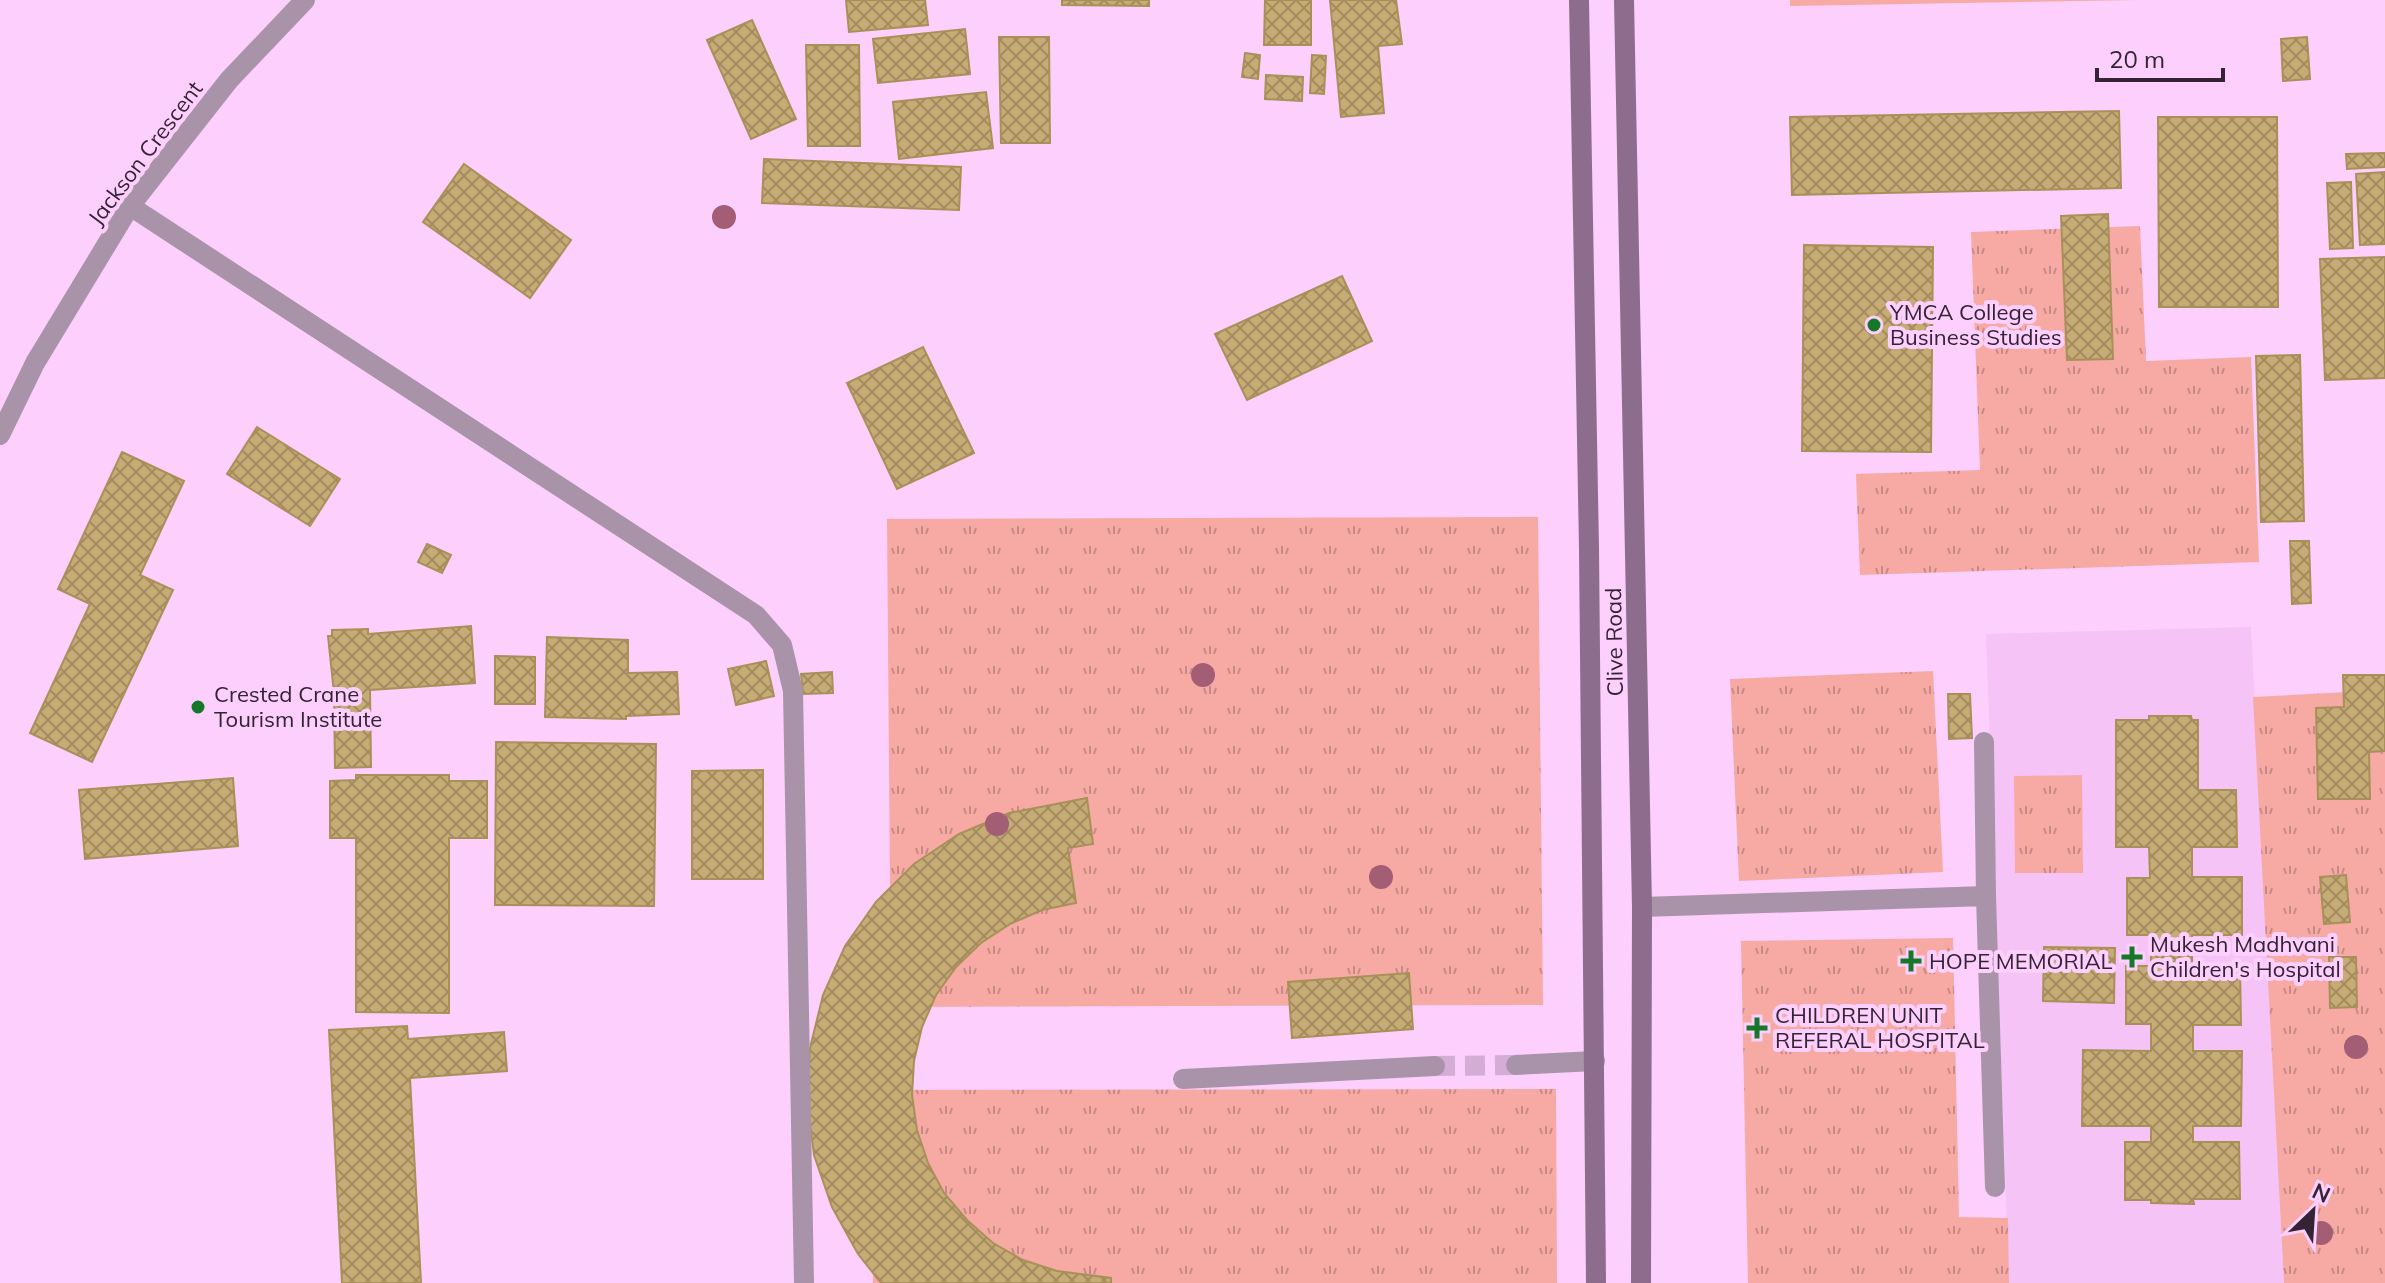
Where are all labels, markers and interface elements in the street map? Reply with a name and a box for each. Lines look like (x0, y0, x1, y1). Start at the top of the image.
scale bar (2097, 32, 2223, 82)
text: 20 m (2109, 44, 2165, 74)
street label: Jackson Crescent (82, 75, 209, 231)
place label: YMCA College Business Studies (1889, 298, 2062, 351)
marker: YMCA College Business Studies (1865, 316, 1883, 334)
street label: Clive Road (1599, 587, 1629, 697)
place label: Crested Crane Tourism Institute (214, 680, 382, 733)
marker: Crested Crane Tourism Institute (189, 698, 207, 716)
place label: Mukesh Madhvani Children's Hospital (2150, 930, 2341, 983)
marker: Mukesh Madhvani Children's Hospital (2121, 946, 2143, 968)
place label: HOPE MEMORIAL (1929, 947, 2113, 975)
marker: HOPE MEMORIAL (1900, 950, 1922, 972)
place label: CHILDREN UNIT REFERAL HOSPITAL (1775, 1001, 1985, 1054)
marker: CHILDREN UNIT REFERAL HOSPITAL (1746, 1017, 1768, 1039)
north arrow (2273, 1171, 2353, 1251)
text: N (2308, 1177, 2335, 1209)

